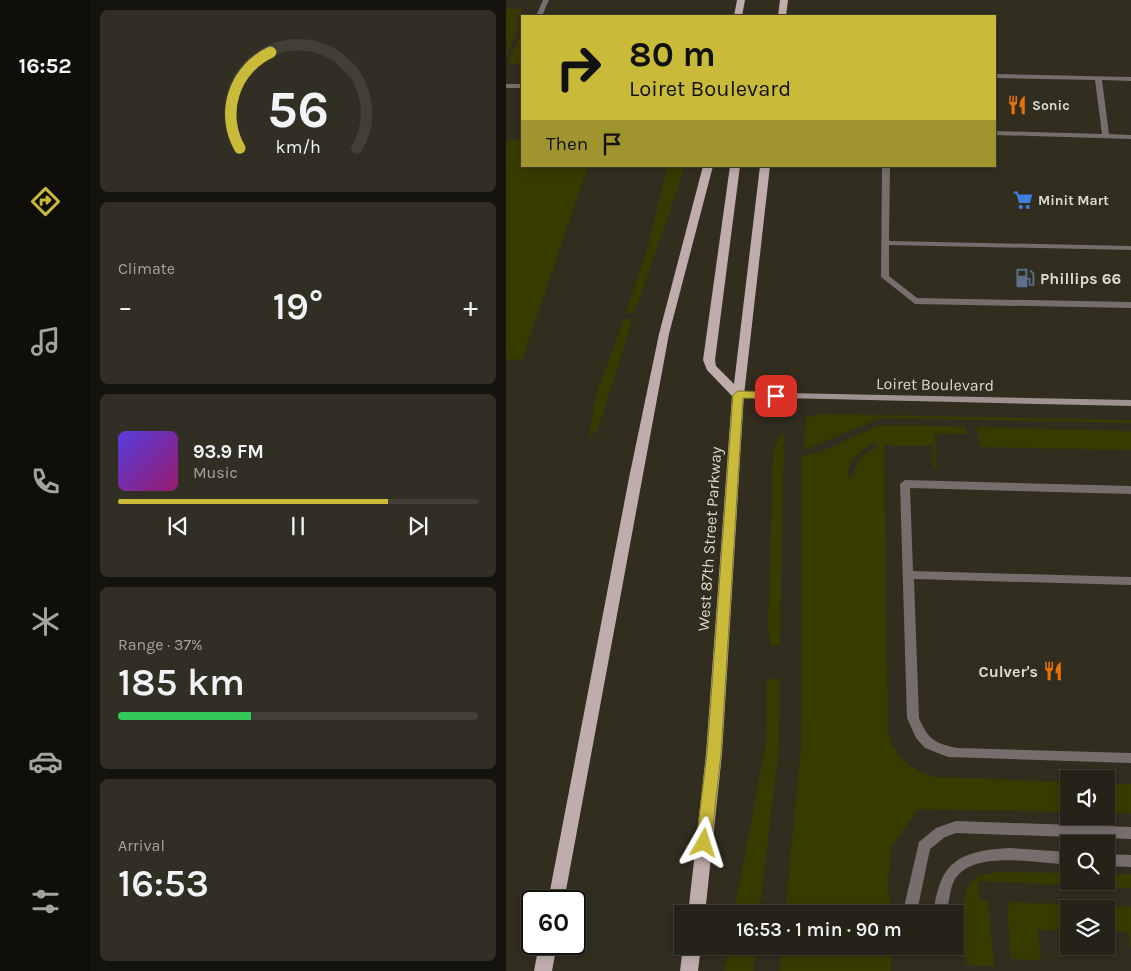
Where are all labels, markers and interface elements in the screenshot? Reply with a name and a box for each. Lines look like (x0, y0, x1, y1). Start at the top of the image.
text: 80 m (629, 34, 716, 75)
icon: right (546, 35, 611, 100)
text: 16:52 (18, 53, 72, 79)
text: Loiret Boulevard (629, 76, 791, 102)
text: 56 (267, 79, 329, 140)
restaurant icon: Sonic (1006, 94, 1028, 116)
place label: Sonic (1032, 97, 1070, 114)
icon: arrive (598, 130, 626, 158)
text: Then (546, 133, 588, 155)
text: km/h (275, 137, 321, 158)
icon: directions (28, 184, 63, 219)
supermarket icon: Minit Mart (1012, 189, 1034, 211)
place label: Minit Mart (1038, 192, 1109, 209)
text: Climate (118, 259, 175, 278)
fuel station icon: Phillips 66 (1014, 267, 1036, 289)
place label: Phillips 66 (1040, 269, 1121, 288)
text: 19° (273, 284, 323, 329)
text: − (118, 290, 133, 323)
text: + (463, 290, 478, 323)
icon: music (28, 324, 63, 359)
street label: Loiret Boulevard (876, 374, 994, 395)
pin (755, 375, 797, 417)
icon: arrive (762, 382, 790, 410)
text: 93.9 FM (193, 441, 264, 463)
street label: West 87th Street Parkway (694, 446, 725, 632)
text: Music (193, 463, 238, 482)
icon: phone (28, 464, 63, 499)
icon: previous (164, 512, 192, 540)
icon: pause (284, 512, 312, 540)
icon: next (404, 512, 432, 540)
icon: climate (28, 604, 63, 639)
text: Range · 37% (118, 635, 203, 654)
text: 185 km (118, 660, 245, 705)
restaurant icon: Culver's (1042, 660, 1064, 682)
place label: Culver's (979, 662, 1038, 681)
icon: car (28, 744, 63, 779)
map controls (1060, 770, 1115, 955)
button: sound (1060, 770, 1115, 825)
position arrow (677, 816, 729, 868)
button: search (1060, 835, 1115, 890)
text: Arrival (118, 836, 165, 855)
text: 16:53 (118, 861, 209, 906)
icon: filters (28, 884, 63, 919)
speed limit sign: 60 (521, 890, 586, 955)
button: layers (1060, 900, 1115, 955)
text: 16:53 · 1 min · 90 m (736, 919, 902, 941)

